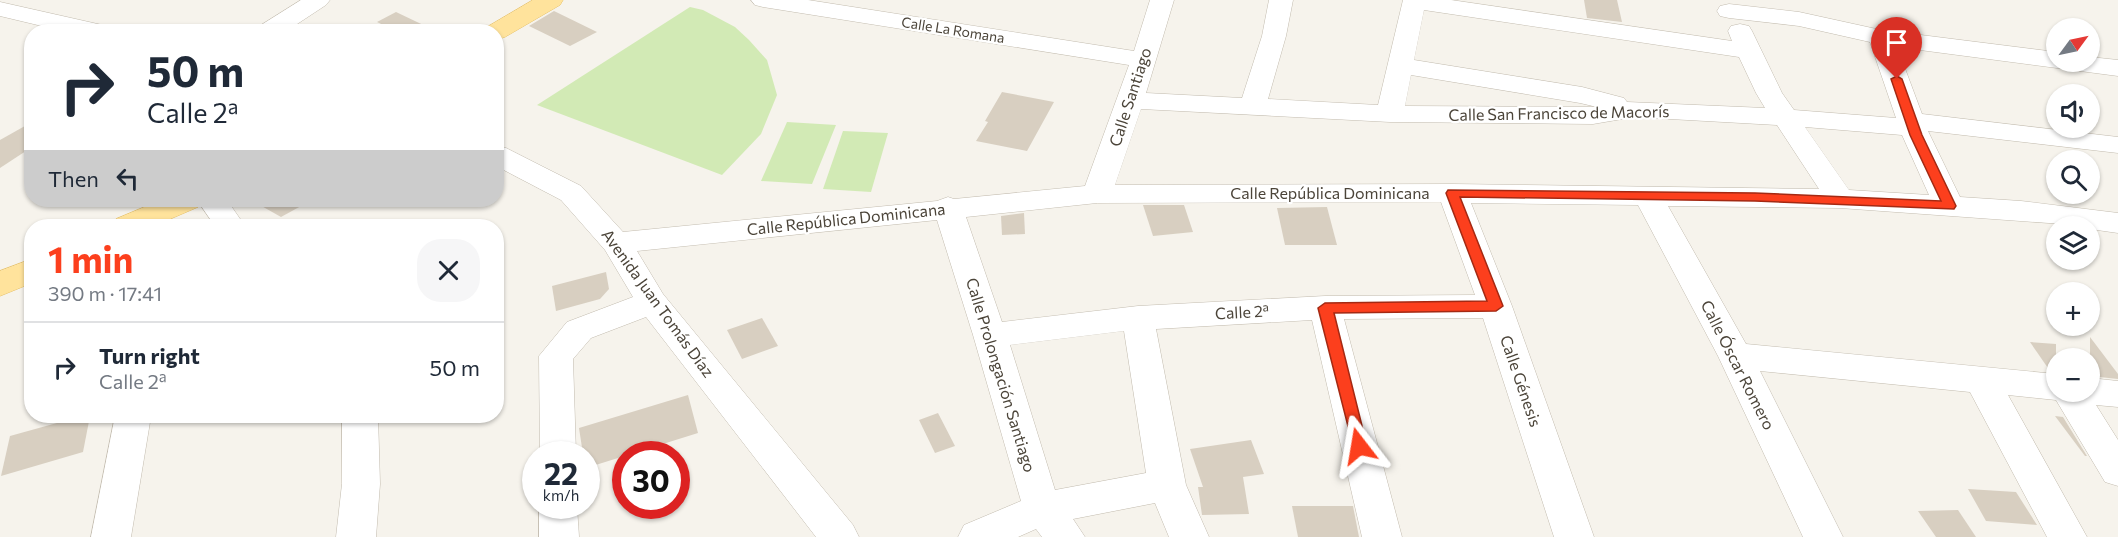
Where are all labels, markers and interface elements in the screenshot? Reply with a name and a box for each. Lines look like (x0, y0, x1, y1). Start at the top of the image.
street label: Calle La Romana (900, 13, 1006, 46)
pin (1871, 17, 1922, 79)
north arrow (2046, 18, 2100, 72)
map controls (2046, 18, 2100, 402)
icon: arrive (1880, 26, 1913, 59)
text: 50 m (147, 44, 244, 96)
street label: Calle Santiago (1105, 45, 1154, 149)
icon: right (48, 48, 126, 126)
button: sound (2046, 84, 2100, 138)
text: Calle 2ª (147, 96, 238, 129)
street label: Calle San Francisco de Macorís (1448, 101, 1670, 124)
button: search (2046, 150, 2100, 204)
icon: left (111, 162, 144, 195)
text: Then (48, 165, 99, 192)
street label: Calle República Dominicana (1230, 183, 1430, 202)
street label: Calle República Dominicana (746, 199, 946, 238)
button: layers (2046, 216, 2100, 270)
street label: Avenida Juan Tomás Díaz (598, 225, 719, 380)
text: 1 min (48, 236, 133, 280)
button: close (417, 239, 480, 302)
street label: Calle Prolongación Santiago (963, 275, 1040, 474)
text: 390 m · 17:41 (48, 281, 162, 305)
button: + (2046, 282, 2100, 336)
street label: Calle Óscar Romero (1698, 297, 1779, 433)
street label: Calle 2ª (1214, 301, 1270, 322)
street label: Calle Génesis (1497, 333, 1546, 429)
text: Turn right (99, 342, 200, 369)
button: − (2046, 348, 2100, 402)
icon: right (48, 351, 81, 384)
text: 50 m (430, 354, 480, 381)
text: Calle 2ª (99, 369, 167, 393)
position arrow (1327, 414, 1391, 478)
speed limit sign: 30 (612, 441, 690, 519)
text: 22 (544, 454, 578, 491)
text: km/h (543, 486, 579, 504)

